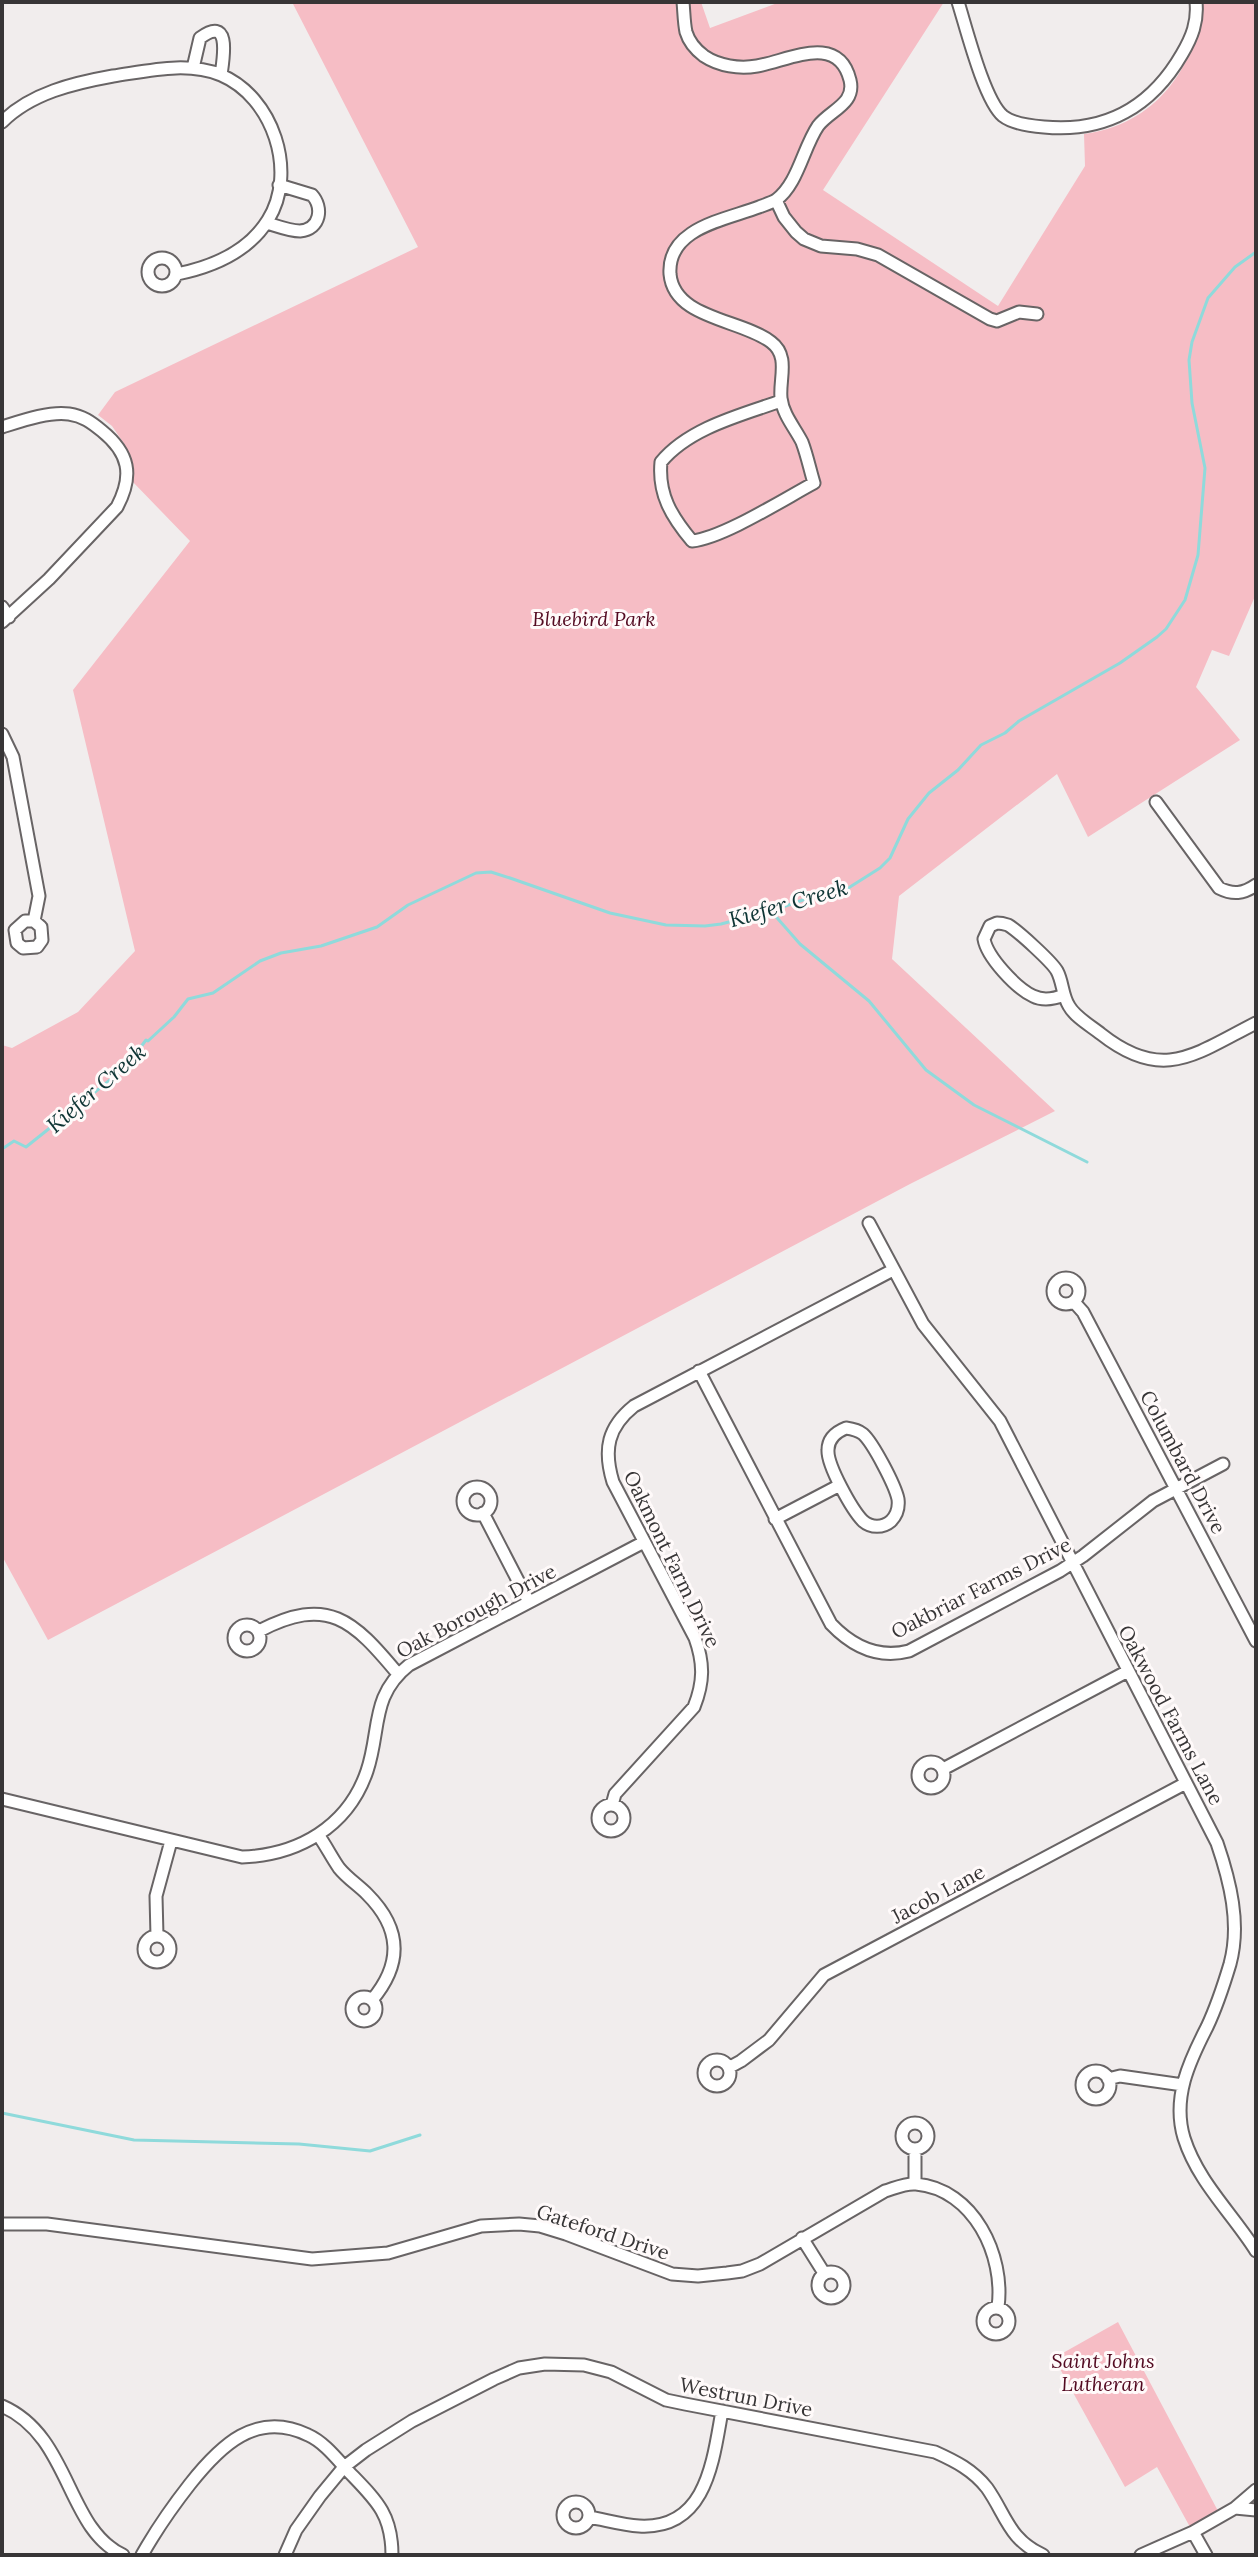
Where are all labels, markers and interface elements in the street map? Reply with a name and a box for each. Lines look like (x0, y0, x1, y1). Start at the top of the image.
park label: Bluebird Park (532, 606, 656, 631)
water label: Kiefer Creek (725, 873, 851, 933)
water label: Kiefer Creek (41, 1037, 151, 1139)
street label: Columbard Drive (1135, 1386, 1232, 1538)
street label: Oakmont Farm Drive (619, 1466, 726, 1651)
street label: Oakbriar Farms Drive (887, 1531, 1075, 1644)
street label: Oak Borough Drive (392, 1558, 560, 1663)
street label: Oakwood Farms Lane (1113, 1621, 1230, 1809)
street label: Jacob Lane (886, 1859, 989, 1929)
street label: Gateford Drive (534, 2198, 673, 2265)
park label: Saint Johns Lutheran (1051, 2348, 1155, 2396)
street label: Westrun Drive (677, 2371, 815, 2422)

